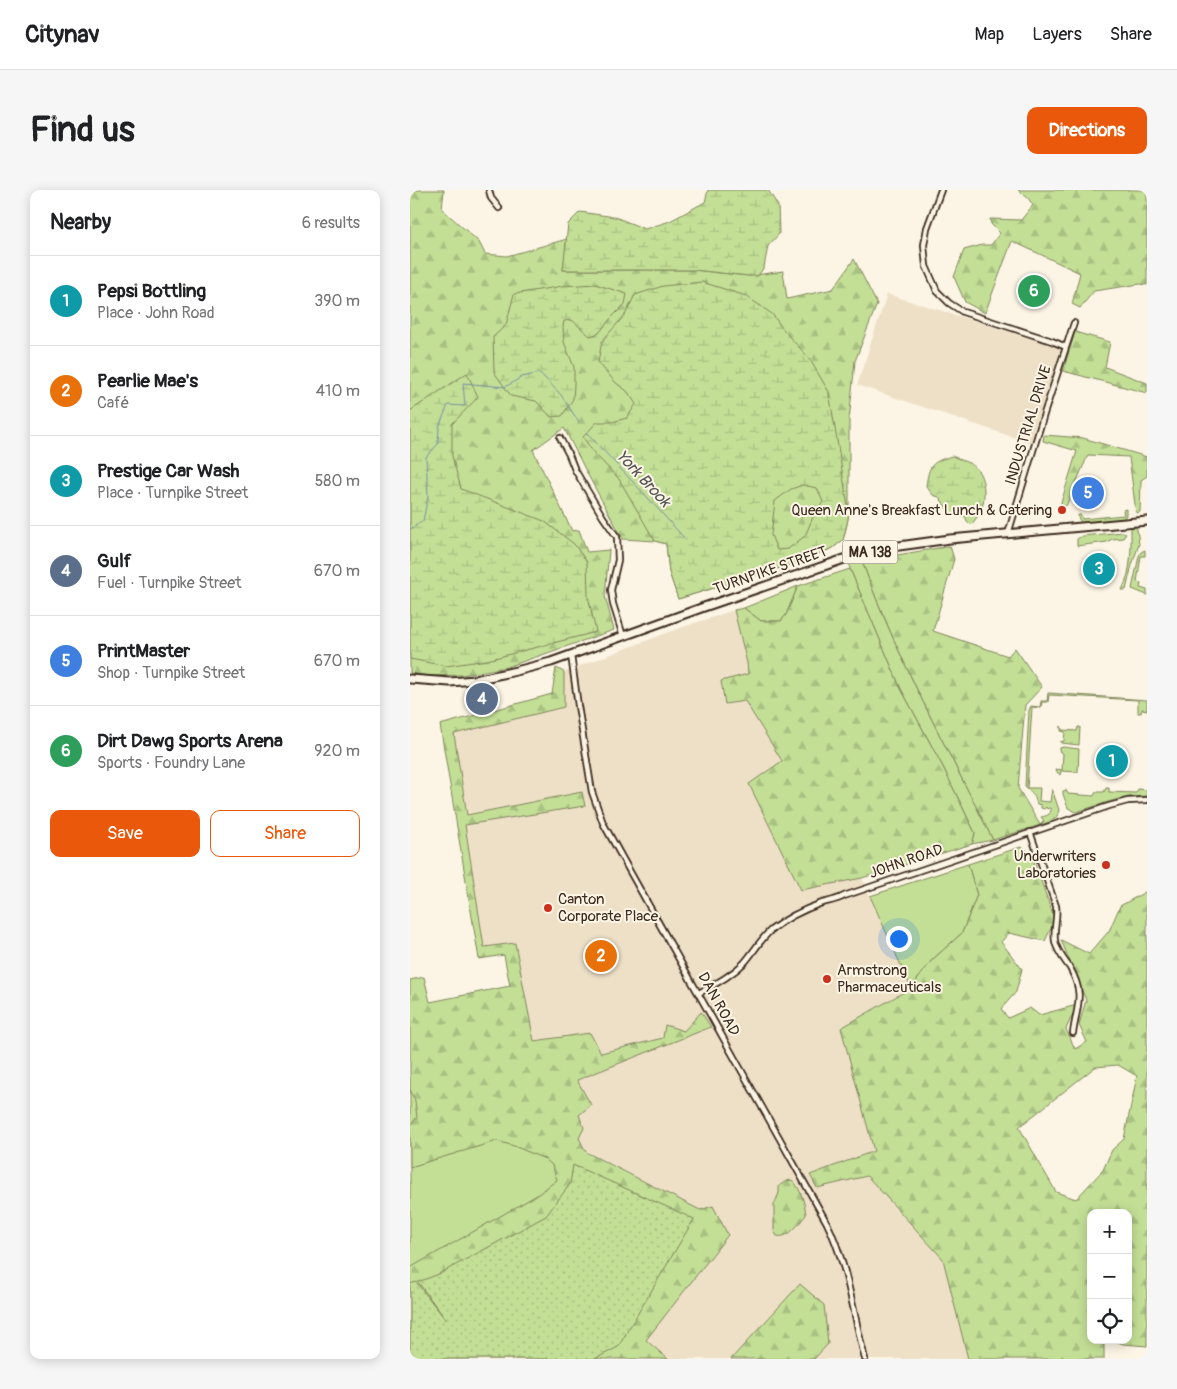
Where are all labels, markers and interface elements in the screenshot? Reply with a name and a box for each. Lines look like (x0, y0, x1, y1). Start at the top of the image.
text: Citynav (25, 20, 100, 49)
text: Map (975, 23, 1004, 46)
text: Layers (1032, 23, 1082, 46)
text: Share (1110, 23, 1152, 46)
button: Directions (1027, 107, 1147, 154)
text: Find us (30, 108, 135, 152)
text: Nearby (50, 209, 111, 236)
text: 6 results (302, 213, 360, 233)
pin: 6 (1018, 272, 1050, 310)
text: Pepsi Bottling (97, 279, 206, 303)
text: 1 (63, 291, 69, 311)
text: 390 m (314, 291, 360, 311)
text: Place · John Road (97, 303, 215, 323)
street label: INDUSTRIAL DRIVE (1001, 363, 1056, 487)
text: Pearlie Mae's (97, 369, 198, 393)
text: 2 (62, 381, 70, 401)
text: 410 m (316, 381, 360, 401)
text: Café (97, 393, 129, 413)
water label: York Brook (612, 446, 676, 512)
text: Prestige Car Wash (97, 459, 239, 483)
text: 3 (62, 471, 70, 491)
text: 580 m (315, 471, 360, 491)
pin: 5 (1072, 474, 1104, 512)
text: Place · Turnpike Street (97, 483, 248, 503)
place label: Queen Anne's Breakfast Lunch & Catering (791, 501, 1052, 520)
marker: Queen Anne's Breakfast Lunch & Catering (1056, 504, 1068, 516)
road number: MA 138 (842, 541, 898, 564)
street label: TURNPIKE STREET (711, 542, 830, 599)
text: Gulf (97, 549, 131, 573)
pin: 3 (1083, 550, 1115, 588)
text: 4 (61, 561, 71, 581)
text: 670 m (314, 561, 360, 581)
text: Fuel · Turnpike Street (97, 573, 242, 593)
text: PrintMaster (97, 639, 190, 663)
text: 5 (62, 651, 70, 671)
text: 670 m (314, 651, 360, 671)
text: Shop · Turnpike Street (97, 663, 245, 683)
pin: 4 (466, 680, 498, 718)
text: Dirt Dawg Sports Arena (97, 729, 283, 753)
text: 6 (61, 741, 71, 761)
text: 920 m (314, 741, 360, 761)
pin: 1 (1096, 742, 1128, 780)
text: Sports · Foundry Lane (97, 753, 245, 773)
button: Save (50, 810, 200, 857)
button: Share (210, 810, 360, 857)
street label: JOHN ROAD (867, 840, 946, 883)
place label: Underwriters Laboratories (1014, 847, 1096, 883)
marker: Underwriters Laboratories (1100, 859, 1112, 871)
place label: Canton Corporate Place (558, 890, 659, 926)
marker: Canton Corporate Place (542, 902, 554, 914)
your location (886, 926, 912, 952)
pin: 2 (585, 937, 617, 975)
place label: Armstrong Pharmaceuticals (837, 961, 941, 997)
street label: DAN ROAD (693, 969, 744, 1039)
marker: Armstrong Pharmaceuticals (821, 973, 833, 985)
map controls (1087, 1209, 1132, 1344)
button: + (1087, 1209, 1132, 1254)
button: − (1087, 1254, 1132, 1299)
button: locate (1087, 1299, 1132, 1344)

